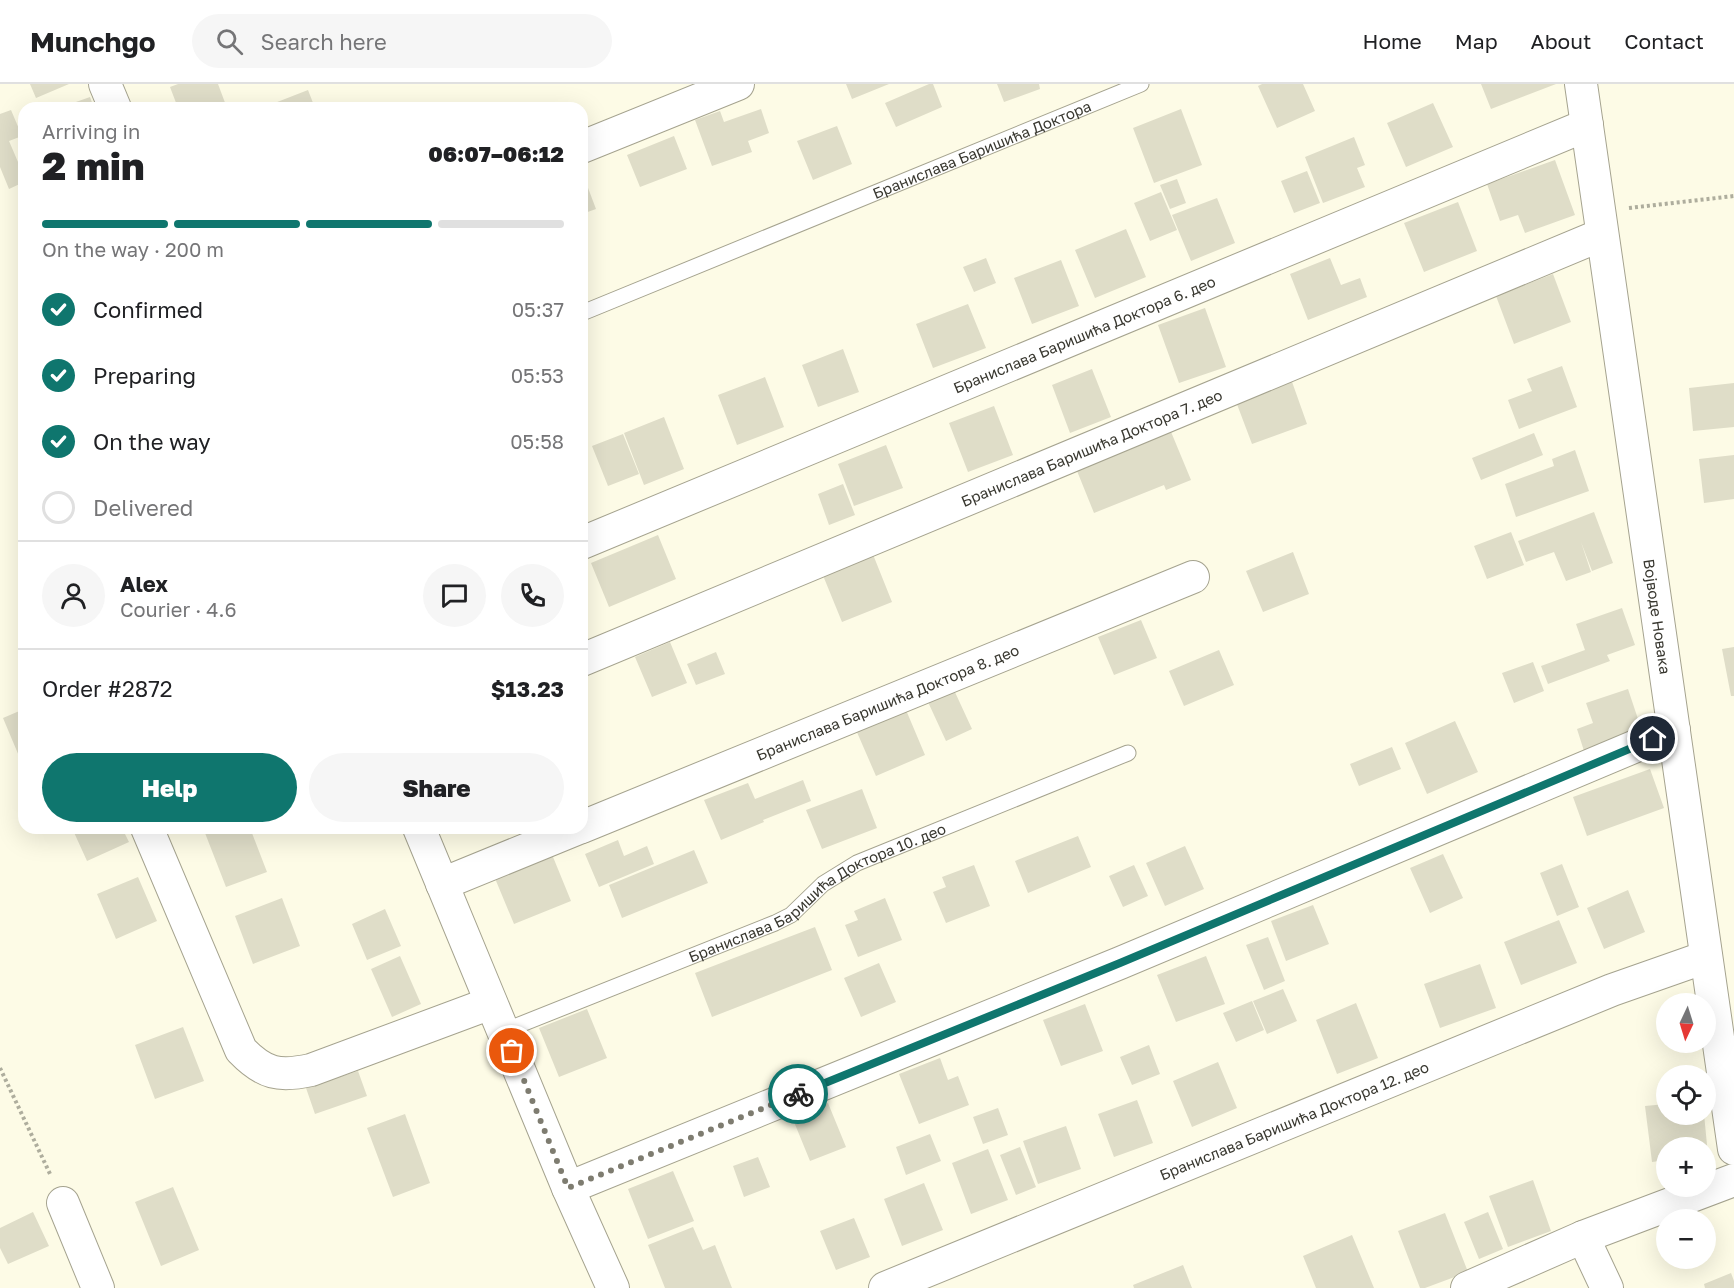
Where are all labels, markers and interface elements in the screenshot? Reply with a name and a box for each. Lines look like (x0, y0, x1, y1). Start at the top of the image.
search box (192, 14, 612, 68)
text: Munchgo (30, 25, 156, 58)
icon: search (213, 25, 246, 58)
text: Search here (261, 28, 387, 55)
text: Home (1362, 28, 1422, 54)
text: Map (1455, 28, 1498, 54)
text: About (1531, 28, 1591, 54)
text: Contact (1624, 28, 1704, 54)
street label: Бранислава Баришића Доктора (870, 96, 1094, 202)
text: Arriving in (42, 119, 140, 143)
text: 06:07–06:12 (428, 140, 564, 167)
text: 2 min (42, 142, 145, 189)
text: On the way · 200 m (42, 237, 224, 261)
street label: Бранислава Баришића Доктора 6. део (951, 272, 1218, 397)
icon: check (42, 293, 75, 326)
text: Confirmed (93, 296, 203, 323)
text: 05:37 (512, 297, 564, 321)
icon: check (42, 359, 75, 392)
text: Preparing (93, 362, 196, 389)
text: 05:53 (511, 363, 564, 387)
street label: Бранислава Баришића Доктора 7. део (958, 385, 1225, 510)
icon: check (42, 425, 75, 458)
text: On the way (93, 428, 211, 455)
text: 05:58 (510, 429, 564, 453)
text: Delivered (93, 494, 193, 521)
street label: Војводе Новака (1640, 558, 1675, 675)
button: person (42, 564, 105, 627)
button: chat (423, 564, 486, 627)
button: phone (501, 564, 564, 627)
text: Alex (120, 570, 168, 597)
text: Courier · 4.6 (120, 597, 237, 621)
street label: Бранислава Баришића Доктора 8. део (753, 640, 1021, 764)
text: Order #2872 (42, 675, 173, 702)
text: $13.23 (491, 675, 564, 702)
pin (1627, 713, 1678, 764)
icon: home (1636, 722, 1669, 755)
button: Help (42, 753, 297, 822)
button: Share (309, 753, 564, 822)
street label: Бранислава Баришића Доктора 10. део (686, 819, 948, 966)
north arrow (1656, 993, 1716, 1053)
map controls (1656, 993, 1716, 1269)
pin (486, 1025, 537, 1076)
icon: bag (495, 1034, 528, 1067)
street label: Бранислава Баришића Доктора 12. део (1157, 1057, 1431, 1184)
courier (768, 1064, 828, 1124)
button: locate (1656, 1065, 1716, 1125)
icon: bike (782, 1078, 815, 1111)
button: + (1656, 1137, 1716, 1197)
button: − (1656, 1209, 1716, 1269)

